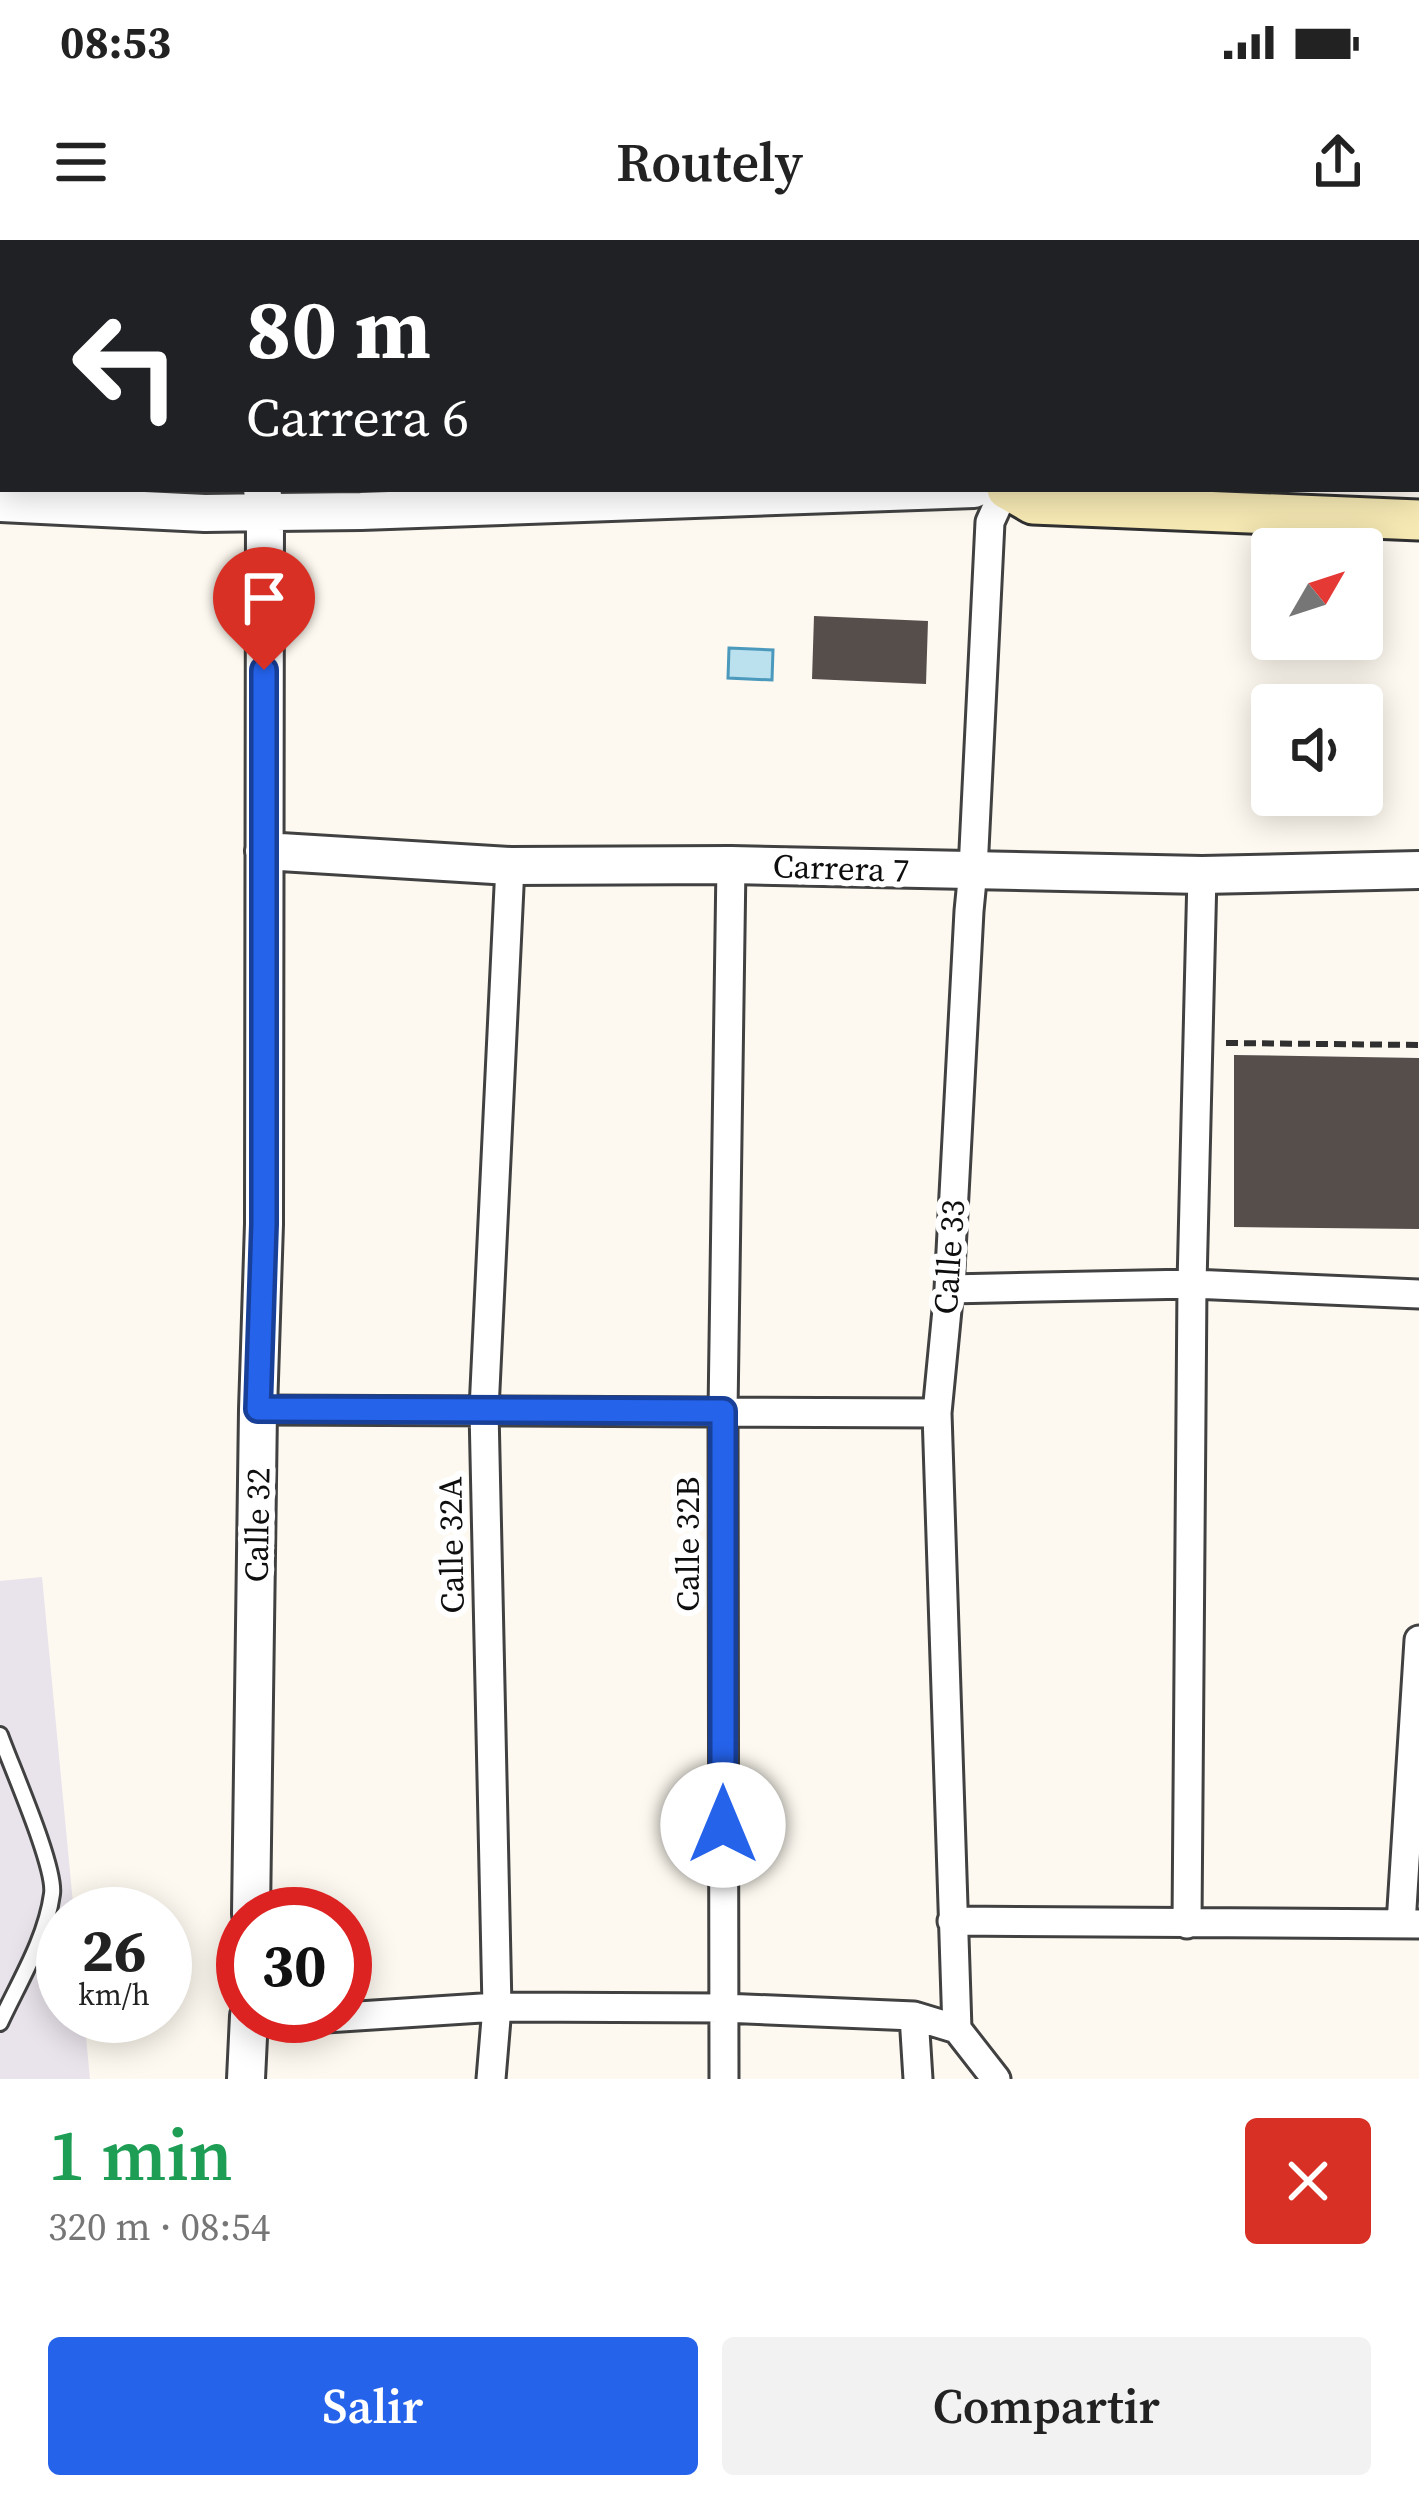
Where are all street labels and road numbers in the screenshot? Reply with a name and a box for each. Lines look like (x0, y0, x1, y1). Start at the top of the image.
street label: Carrera 7 (772, 843, 910, 893)
street label: Calle 33 (923, 1198, 975, 1316)
street label: Calle 32 (234, 1467, 280, 1583)
street label: Calle 32A (427, 1476, 475, 1614)
street label: Calle 32B (665, 1476, 710, 1612)

